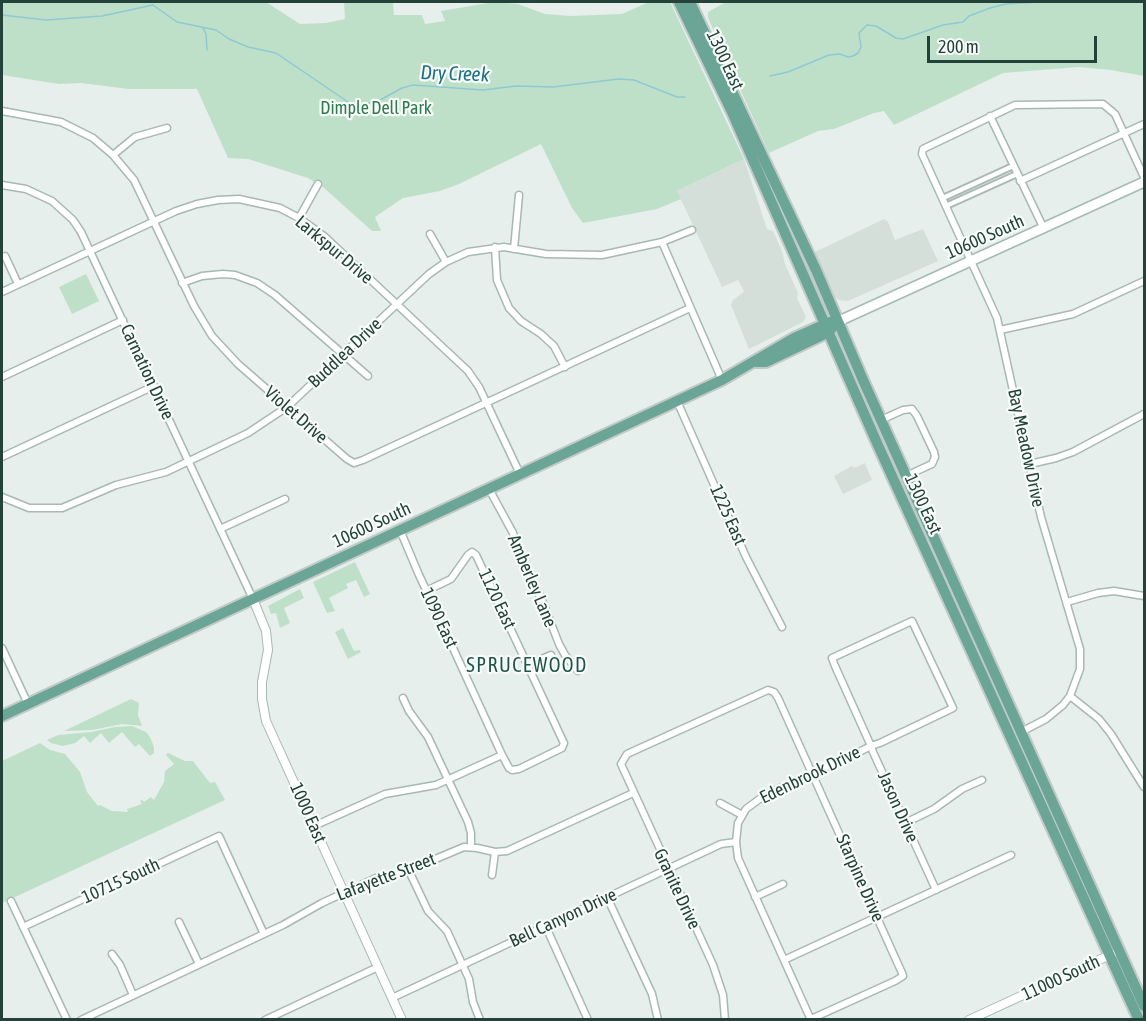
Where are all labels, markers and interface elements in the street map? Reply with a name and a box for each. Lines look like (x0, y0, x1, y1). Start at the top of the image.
scale bar (930, 24, 1100, 62)
street label: 1300 East (702, 26, 748, 94)
text: 200 m (938, 36, 979, 57)
water label: Dry Creek (420, 61, 490, 87)
park label: Dimple Dell Park (320, 97, 432, 119)
street label: 10600 South (943, 210, 1027, 264)
street label: Larkspur Drive (291, 211, 377, 289)
street label: Buddlea Drive (304, 313, 386, 393)
street label: Carnation Drive (115, 321, 179, 423)
street label: Violet Drive (260, 382, 332, 448)
street label: Bay Meadow Drive (1003, 387, 1049, 509)
street label: 1300 East (900, 470, 946, 538)
street label: 1225 East (705, 481, 751, 549)
street label: 10600 South (330, 498, 414, 552)
street label: Amberley Lane (503, 531, 561, 631)
street label: 1120 East (474, 565, 520, 633)
street label: 1090 East (416, 584, 462, 652)
district label: SPRUCEWOOD (466, 654, 588, 678)
street label: Edenbrook Drive (756, 741, 864, 809)
street label: Jason Drive (873, 768, 923, 846)
street label: 1000 East (285, 779, 331, 847)
street label: Starpine Drive (831, 831, 889, 925)
street label: Granite Drive (649, 845, 705, 933)
street label: Lafayette Street (333, 848, 439, 906)
street label: 10715 South (79, 854, 163, 908)
street label: Bell Canyon Drive (506, 884, 620, 952)
street label: 11000 South (1019, 951, 1103, 1005)

